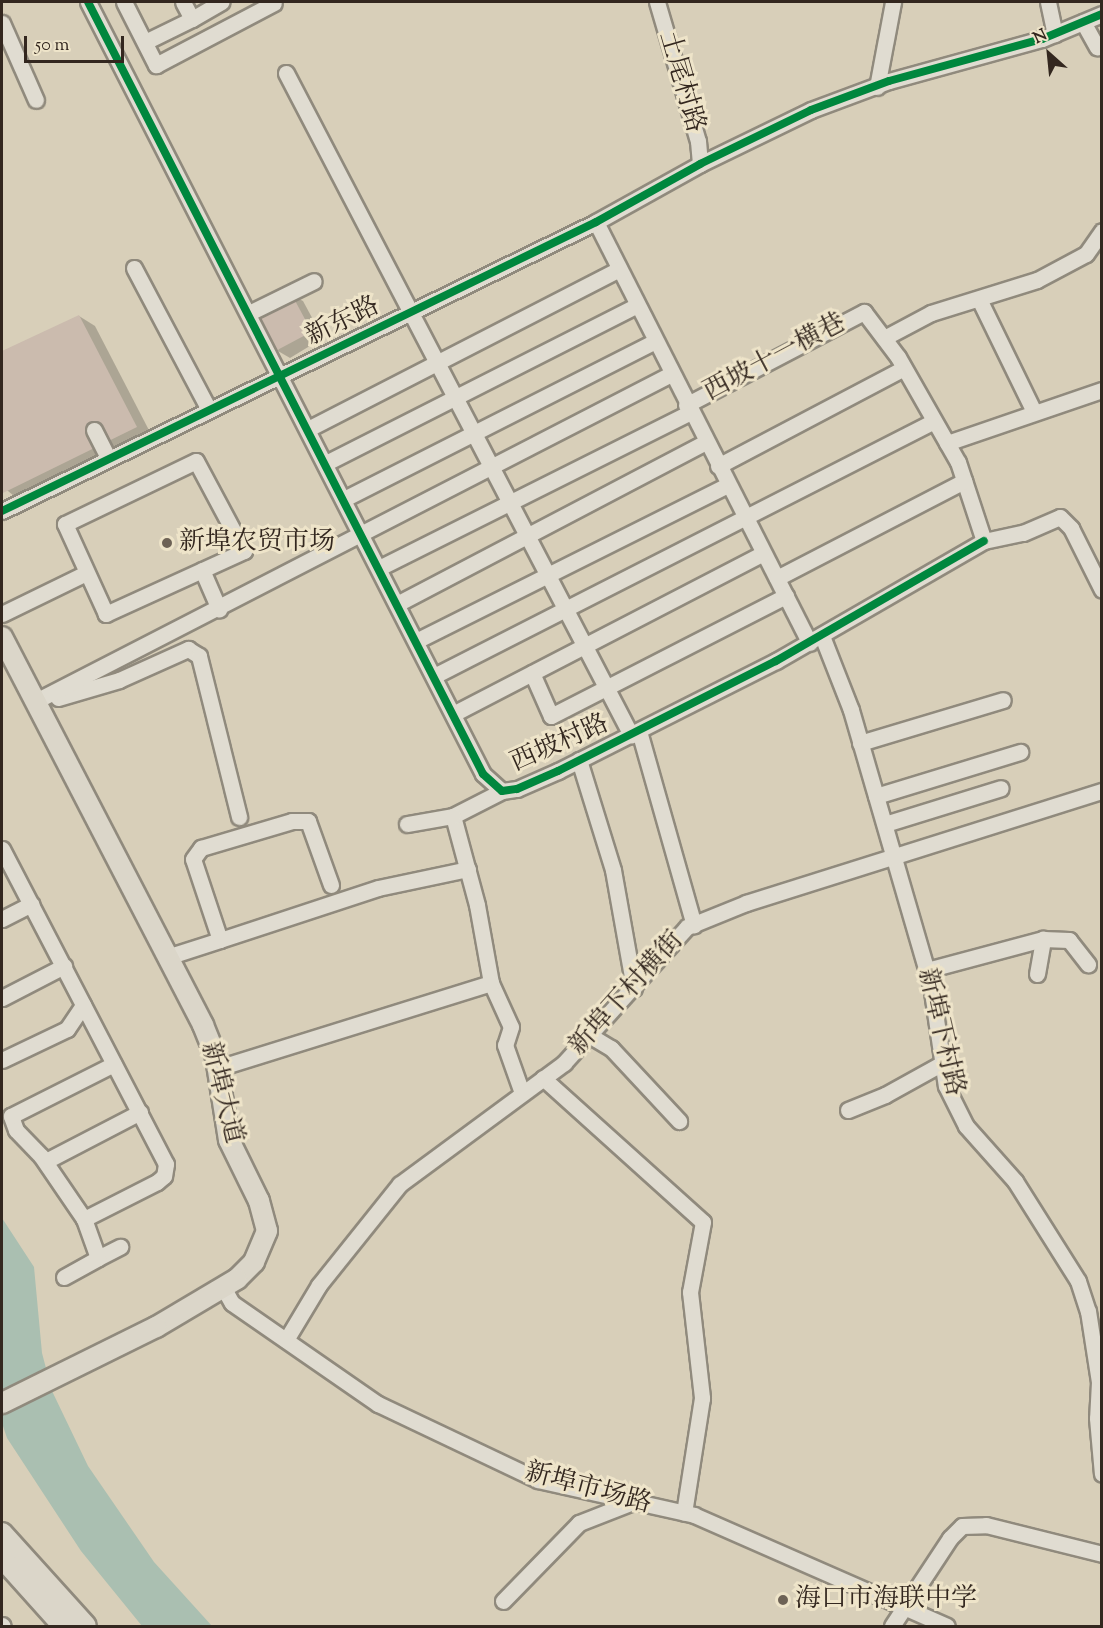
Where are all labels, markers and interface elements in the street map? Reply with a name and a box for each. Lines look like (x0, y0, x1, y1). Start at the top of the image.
scale bar (27, 24, 128, 62)
north arrow (1019, 24, 1079, 84)
text: N (1030, 24, 1052, 51)
street label: 土尾村路 (652, 28, 710, 136)
text: 50 m (35, 33, 69, 59)
street label: 新东路 (301, 291, 385, 353)
street label: 西坡十一横巷 (699, 308, 851, 408)
place label: 新埠农贸市场 (179, 527, 335, 559)
marker: 新埠农贸市场 (160, 536, 174, 550)
street label: 西坡村路 (506, 709, 614, 779)
street label: 新埠下村横街 (563, 926, 691, 1062)
street label: 新埠下村路 (910, 965, 970, 1099)
street label: 新埠大道 (193, 1039, 249, 1147)
street label: 新埠市场路 (521, 1457, 655, 1521)
place label: 海口市海联中学 (795, 1584, 977, 1616)
marker: 海口市海联中学 (776, 1593, 790, 1607)

